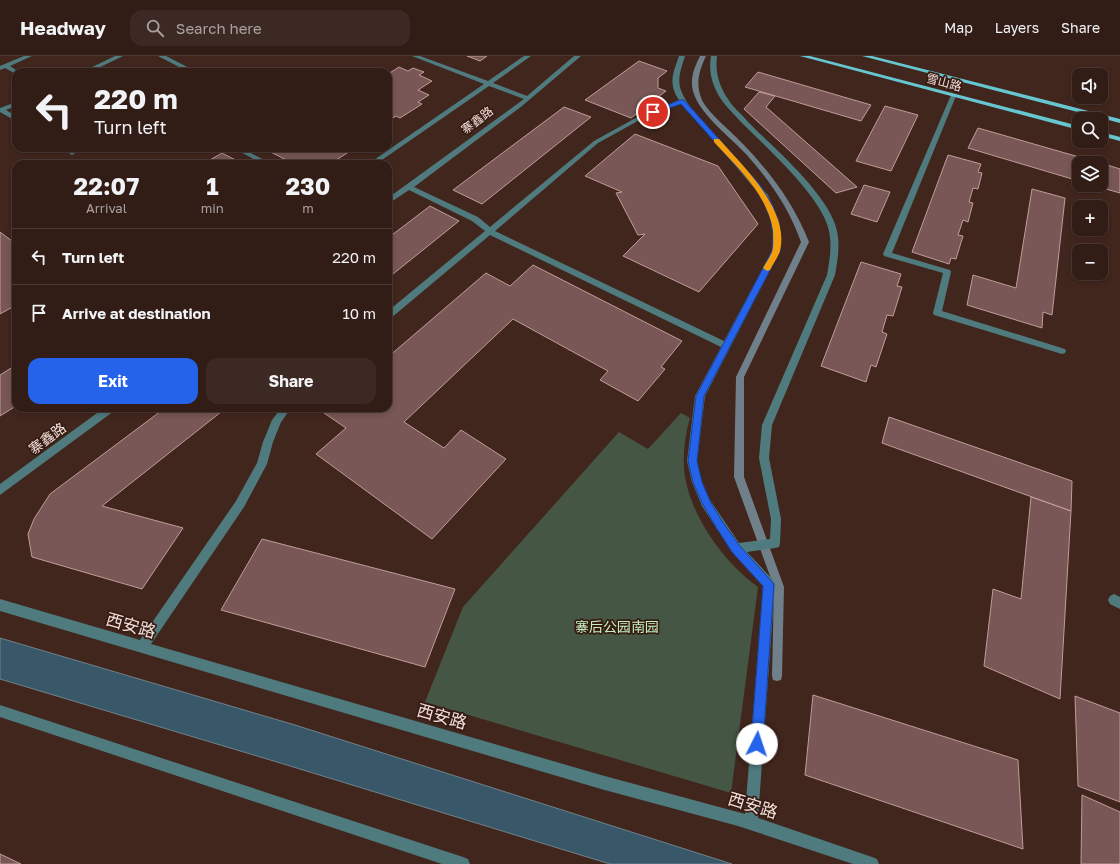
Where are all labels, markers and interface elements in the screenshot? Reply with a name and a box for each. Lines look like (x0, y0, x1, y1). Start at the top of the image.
search box (130, 10, 410, 46)
text: Headway (20, 16, 106, 39)
icon: search (144, 17, 166, 39)
text: Search here (176, 19, 262, 37)
text: Map (944, 19, 973, 36)
text: Layers (995, 19, 1039, 36)
text: Share (1061, 19, 1100, 36)
map controls (1072, 68, 1108, 280)
button: sound (1072, 68, 1108, 104)
street label: 雪山路 (925, 70, 963, 94)
text: 220 m (94, 82, 178, 115)
icon: left (28, 84, 80, 136)
pin (636, 95, 670, 129)
icon: arrive (642, 101, 664, 123)
street label: 寨鑫路 (458, 103, 496, 137)
button: search (1072, 112, 1108, 148)
text: Turn left (94, 116, 167, 138)
button: layers (1072, 156, 1108, 192)
text: 22:07 (74, 171, 139, 200)
text: 1 (206, 171, 219, 200)
text: 230 (285, 171, 330, 200)
text: Arrival (86, 200, 127, 216)
text: min (201, 200, 224, 216)
text: m (302, 200, 314, 216)
button: + (1072, 200, 1108, 236)
button: − (1072, 244, 1108, 280)
icon: left (28, 246, 50, 268)
text: Turn left (62, 248, 124, 266)
text: 220 m (332, 248, 376, 266)
icon: arrive (28, 302, 50, 324)
text: Arrive at destination (62, 304, 211, 322)
text: 10 m (342, 304, 376, 322)
button: Exit (28, 358, 198, 404)
button: Share (206, 358, 376, 404)
street label: 寨鑫路 (25, 419, 69, 457)
street label: 西安路 (104, 608, 158, 642)
park label: 寨后公园南园 (575, 618, 659, 635)
street label: 西安路 (415, 699, 469, 733)
position arrow (736, 723, 778, 765)
street label: 西安路 (726, 788, 780, 822)

